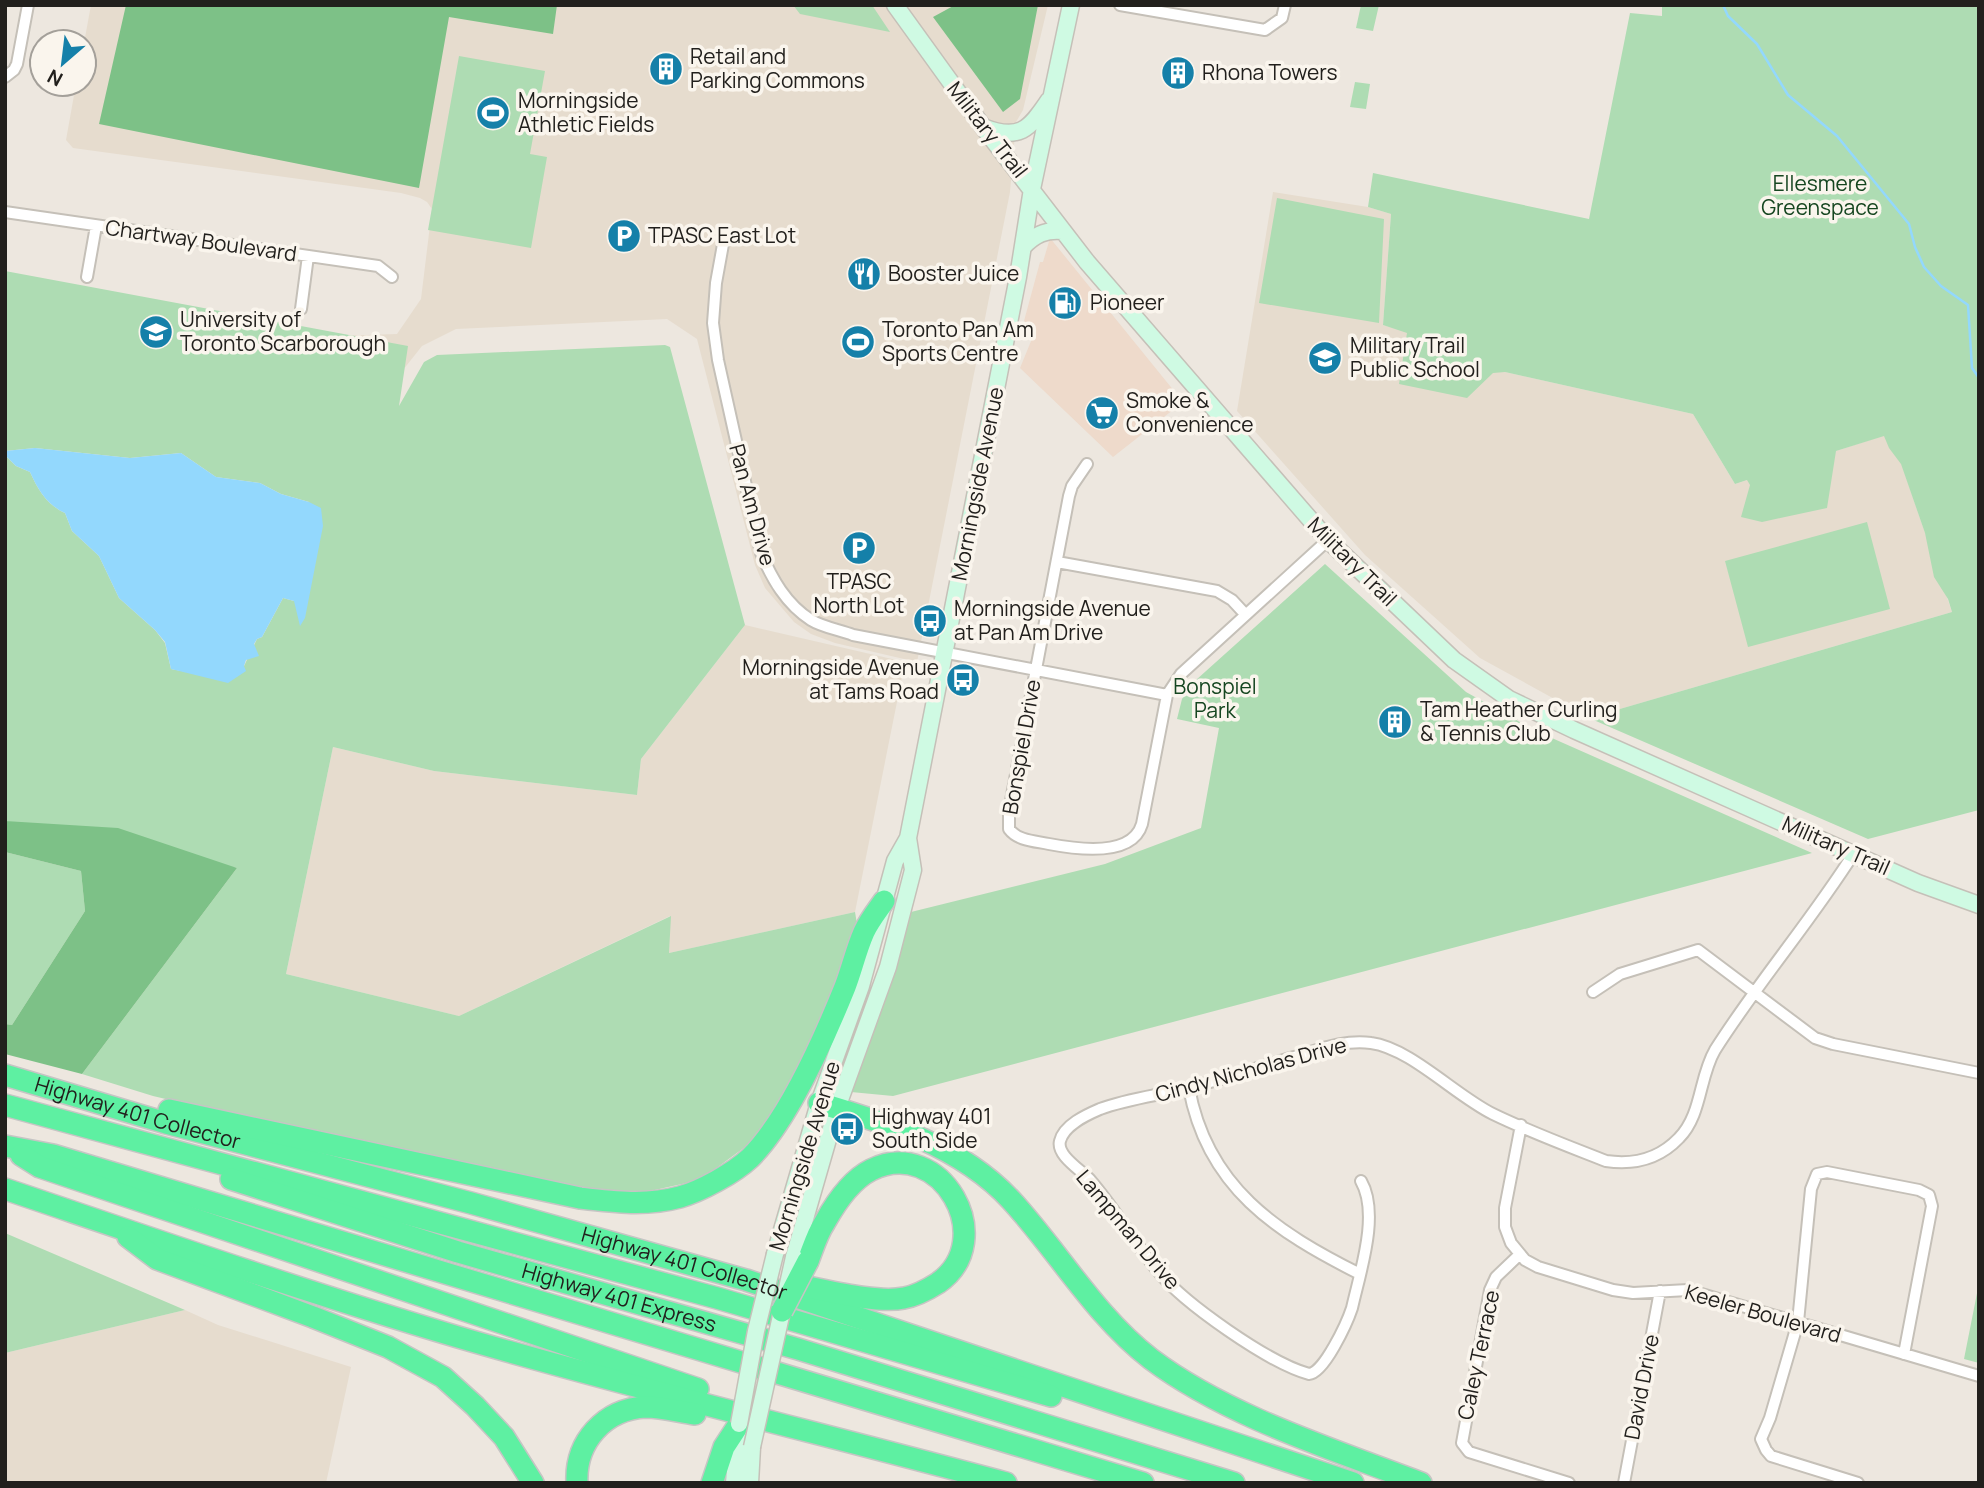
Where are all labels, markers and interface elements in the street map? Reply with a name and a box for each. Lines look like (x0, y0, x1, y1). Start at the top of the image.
north arrow (28, 28, 98, 98)
place label: Retail and Parking Commons (690, 42, 865, 94)
building icon: Retail and Parking Commons (647, 50, 685, 88)
building icon: Rhona Towers (1159, 54, 1197, 92)
place label: Rhona Towers (1202, 58, 1337, 86)
text: N (43, 63, 67, 93)
street label: Military Trail (941, 75, 1034, 183)
place label: Morningside Athletic Fields (518, 86, 654, 138)
sports icon: Morningside Athletic Fields (474, 94, 512, 132)
park label: Ellesmere Greenspace (1761, 169, 1879, 221)
street label: Chartway Boulevard (104, 213, 299, 267)
parking icon: TPASC East Lot (605, 217, 643, 255)
place label: TPASC East Lot (648, 221, 796, 249)
restaurant icon: Booster Juice (845, 255, 883, 293)
place label: Booster Juice (888, 259, 1019, 287)
fuel station icon: Pioneer (1046, 284, 1084, 322)
place label: Pioneer (1090, 288, 1165, 316)
place label: University of Toronto Scarborough (180, 305, 386, 357)
school or university icon: University of Toronto Scarborough (137, 313, 175, 351)
place label: Toronto Pan Am Sports Centre (882, 315, 1034, 367)
sports icon: Toronto Pan Am Sports Centre (839, 323, 877, 361)
place label: Military Trail Public School (1350, 331, 1480, 383)
school or university icon: Military Trail Public School (1306, 339, 1344, 377)
street label: Morningside Avenue (945, 385, 1010, 583)
place label: Smoke & Convenience (1126, 386, 1253, 438)
supermarket icon: Smoke & Convenience (1083, 394, 1121, 432)
street label: Pan Am Drive (723, 441, 783, 569)
street label: Military Trail (1302, 511, 1403, 612)
parking icon: TPASC North Lot (840, 529, 878, 567)
place label: TPASC North Lot (813, 567, 905, 619)
place label: Morningside Avenue at Pan Am Drive (954, 594, 1151, 646)
bus stop icon: Morningside Avenue at Pan Am Drive (911, 602, 949, 640)
place label: Morningside Avenue at Tams Road (742, 653, 939, 705)
bus stop icon: Morningside Avenue at Tams Road (944, 661, 982, 699)
park label: Bonspiel Park (1173, 672, 1257, 724)
street label: Bonspiel Drive (995, 677, 1047, 817)
place label: Tam Heather Curling & Tennis Club (1420, 695, 1618, 747)
building icon: Tam Heather Curling & Tennis Club (1376, 703, 1414, 741)
street label: Military Trail (1778, 809, 1895, 881)
street label: Cindy Nicholas Drive (1152, 1030, 1349, 1108)
street label: Morningside Avenue (762, 1058, 846, 1254)
street label: Highway 401 Collector (32, 1070, 244, 1155)
place label: Highway 401 South Side (872, 1102, 991, 1154)
bus stop icon: Highway 401 South Side (828, 1110, 866, 1148)
street label: Lampman Drive (1071, 1164, 1187, 1295)
street label: Highway 401 Collector (578, 1220, 791, 1306)
street label: Highway 401 Express (519, 1256, 720, 1338)
street label: Keeler Boulevard (1682, 1277, 1845, 1349)
street label: Caley Terrace (1451, 1287, 1505, 1422)
street label: David Drive (1617, 1332, 1665, 1442)

